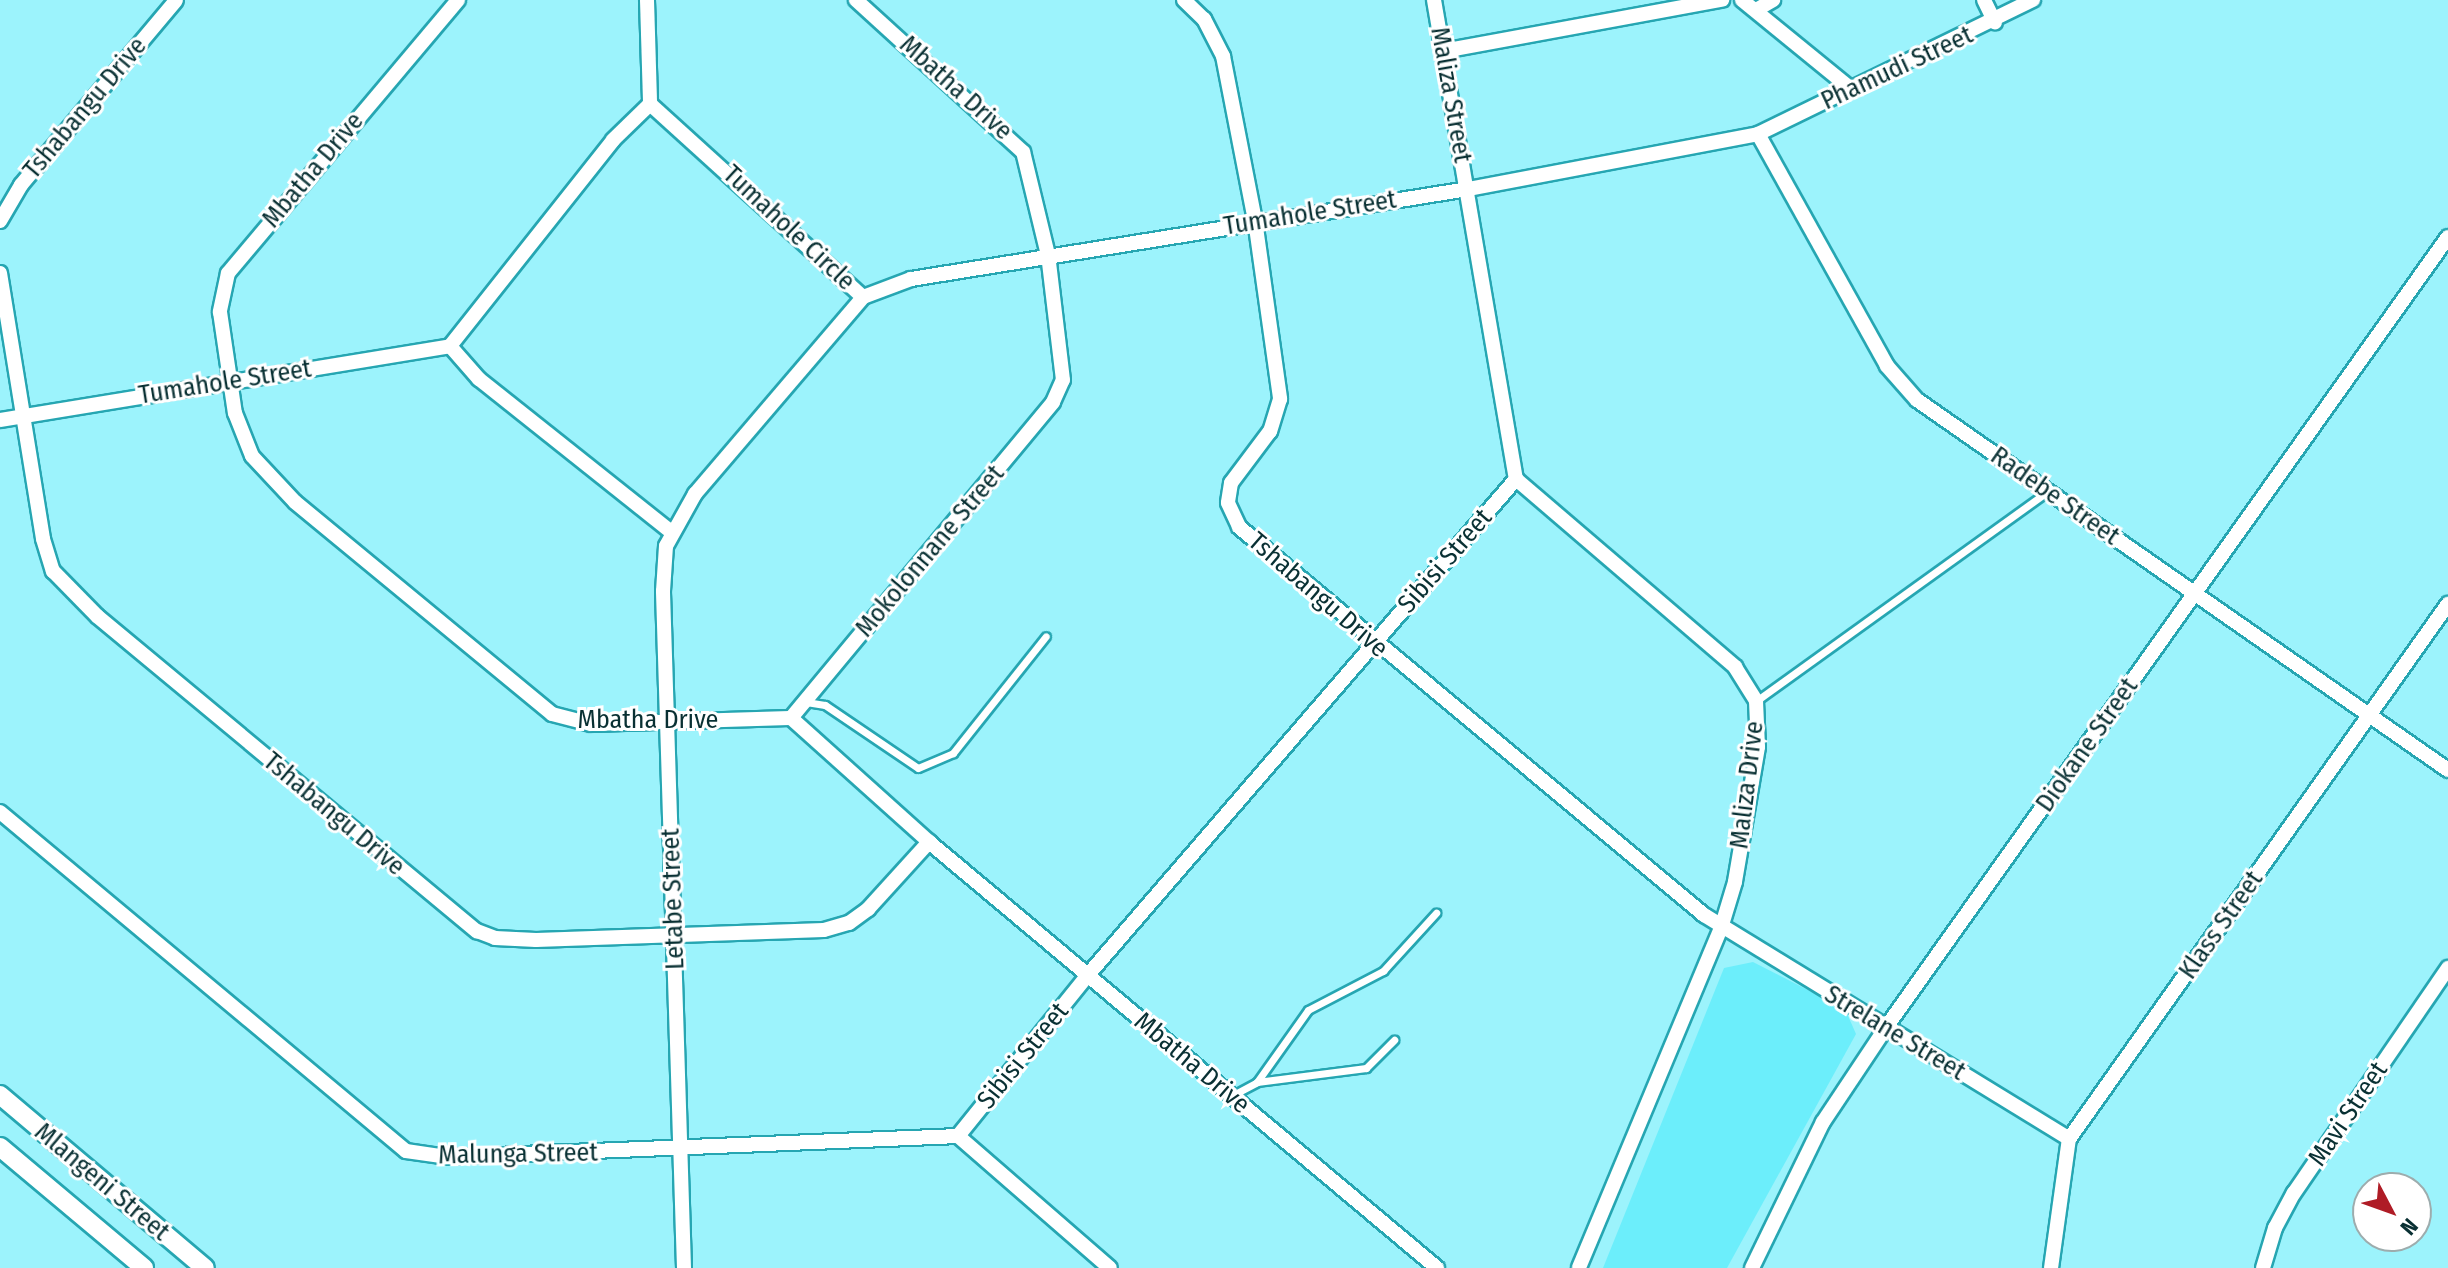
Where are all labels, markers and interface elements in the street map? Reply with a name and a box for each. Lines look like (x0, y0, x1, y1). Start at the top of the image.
street label: Phamudi Street (1816, 19, 1978, 117)
street label: Maliza Street (1424, 25, 1478, 165)
street label: Mbatha Drive (893, 29, 1019, 147)
street label: Tshabangu Drive (17, 31, 153, 185)
street label: Mbatha Drive (256, 106, 370, 234)
street label: Tumahole Circle (716, 159, 862, 297)
street label: Tumahole Street (1221, 184, 1399, 242)
street label: Tumahole Street (136, 353, 314, 411)
street label: Radebe Street (1985, 440, 2125, 552)
street label: Mokolonnane Street (849, 459, 1011, 643)
street label: Sibisi Street (1391, 503, 1499, 619)
street label: Tshabangu Drive (1242, 526, 1394, 664)
street label: Diokane Street (2029, 672, 2145, 818)
street label: Mbatha Drive (578, 704, 718, 736)
street label: Maliza Drive (1724, 719, 1770, 851)
street label: Tshabangu Drive (257, 746, 411, 882)
street label: Letabe Street (655, 828, 691, 970)
street label: Klass Street (2172, 865, 2270, 985)
street label: Strelane Street (1819, 979, 1971, 1087)
street label: Sibisi Street (971, 997, 1075, 1115)
street label: Mbatha Drive (1128, 1006, 1256, 1120)
street label: Mavi Street (2302, 1056, 2394, 1172)
street label: Mlangeni Street (28, 1117, 176, 1247)
street label: Malunga Street (438, 1137, 598, 1171)
north arrow (2352, 1172, 2432, 1252)
text: N (2394, 1213, 2423, 1241)

